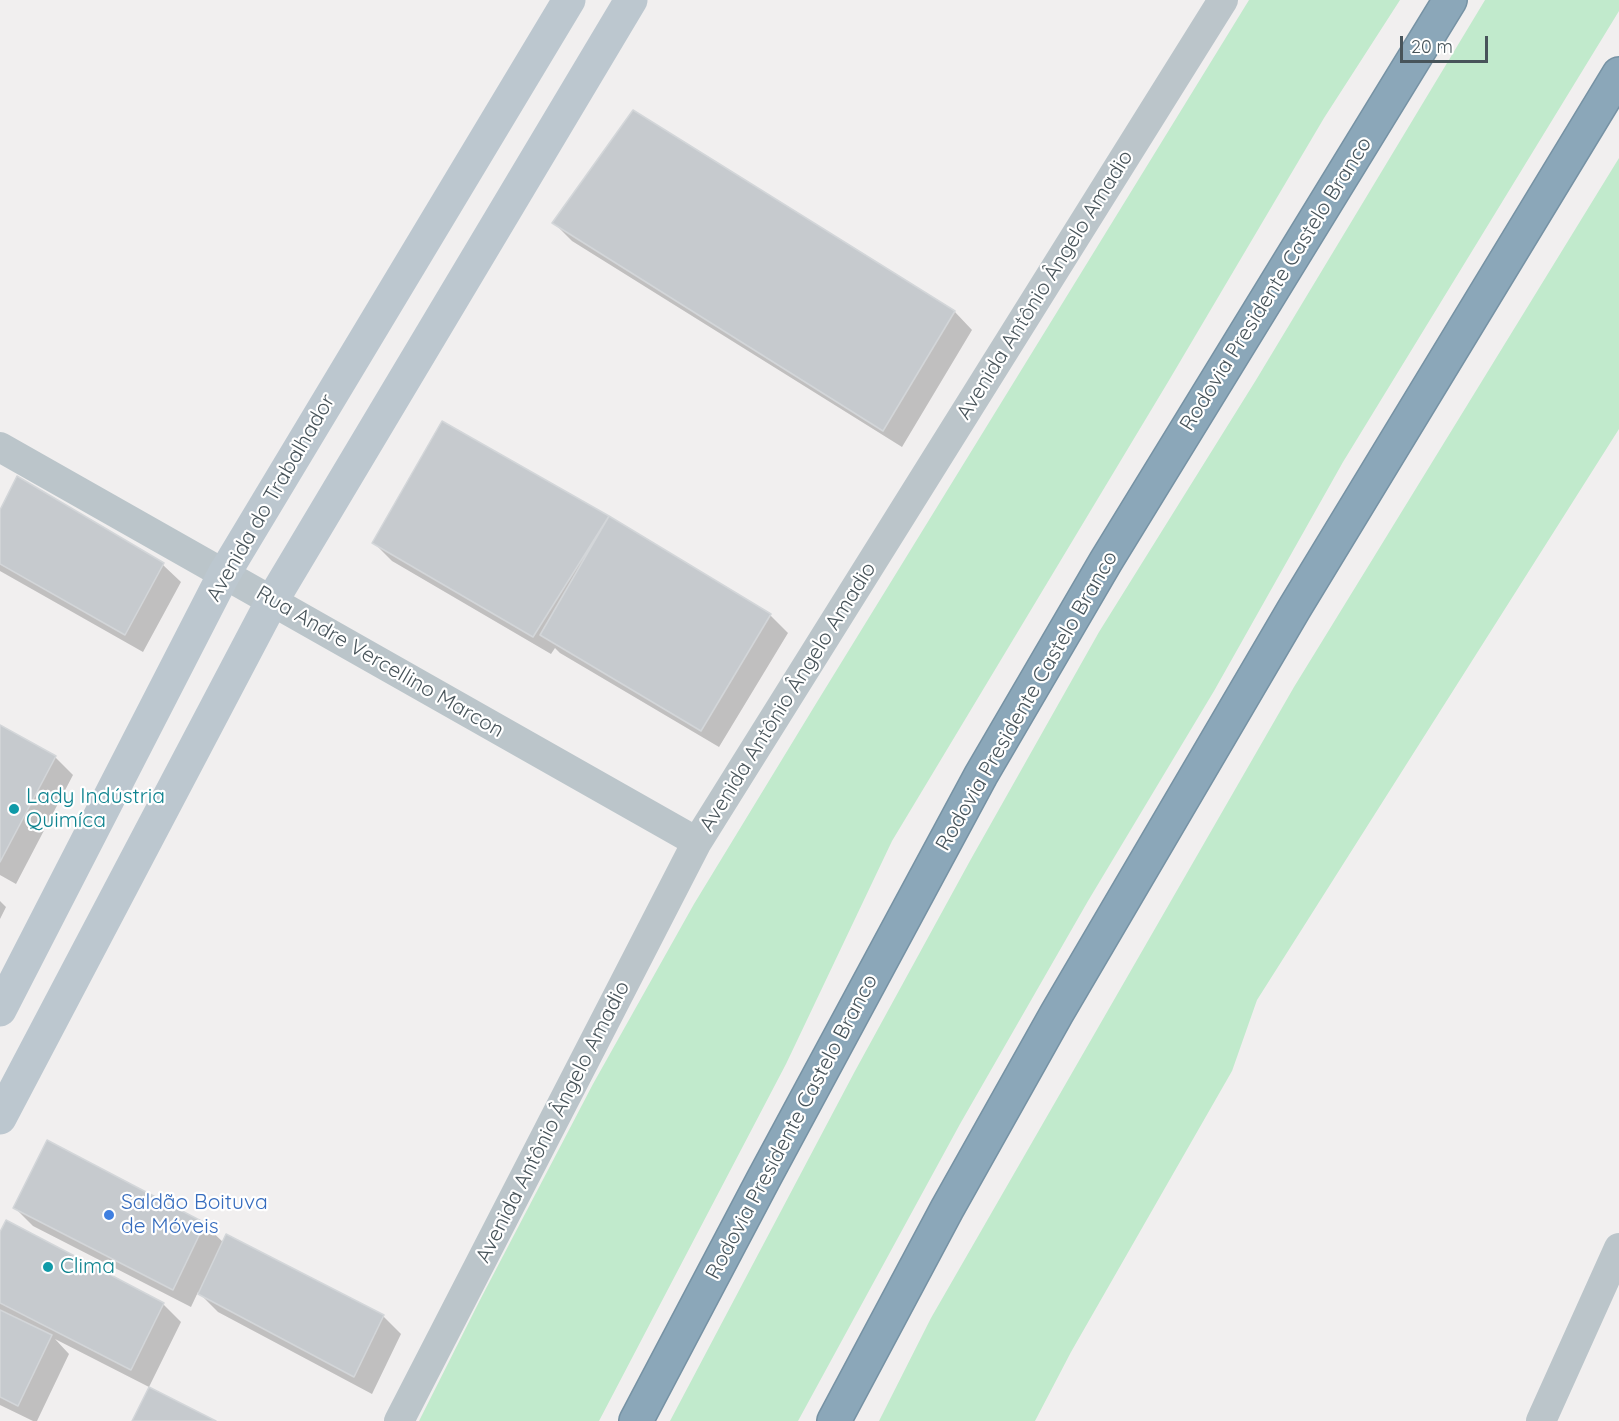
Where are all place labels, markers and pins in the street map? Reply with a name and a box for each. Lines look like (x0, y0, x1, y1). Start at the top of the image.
place label: Lady Indústria Quimíca (26, 784, 165, 834)
marker: Lady Indústria Quimíca (7, 802, 21, 816)
place label: Saldão Boituva de Móveis (121, 1190, 268, 1240)
marker: Saldão Boituva de Móveis (102, 1208, 116, 1222)
place label: Clima (60, 1254, 115, 1280)
marker: Clima (41, 1260, 55, 1274)

